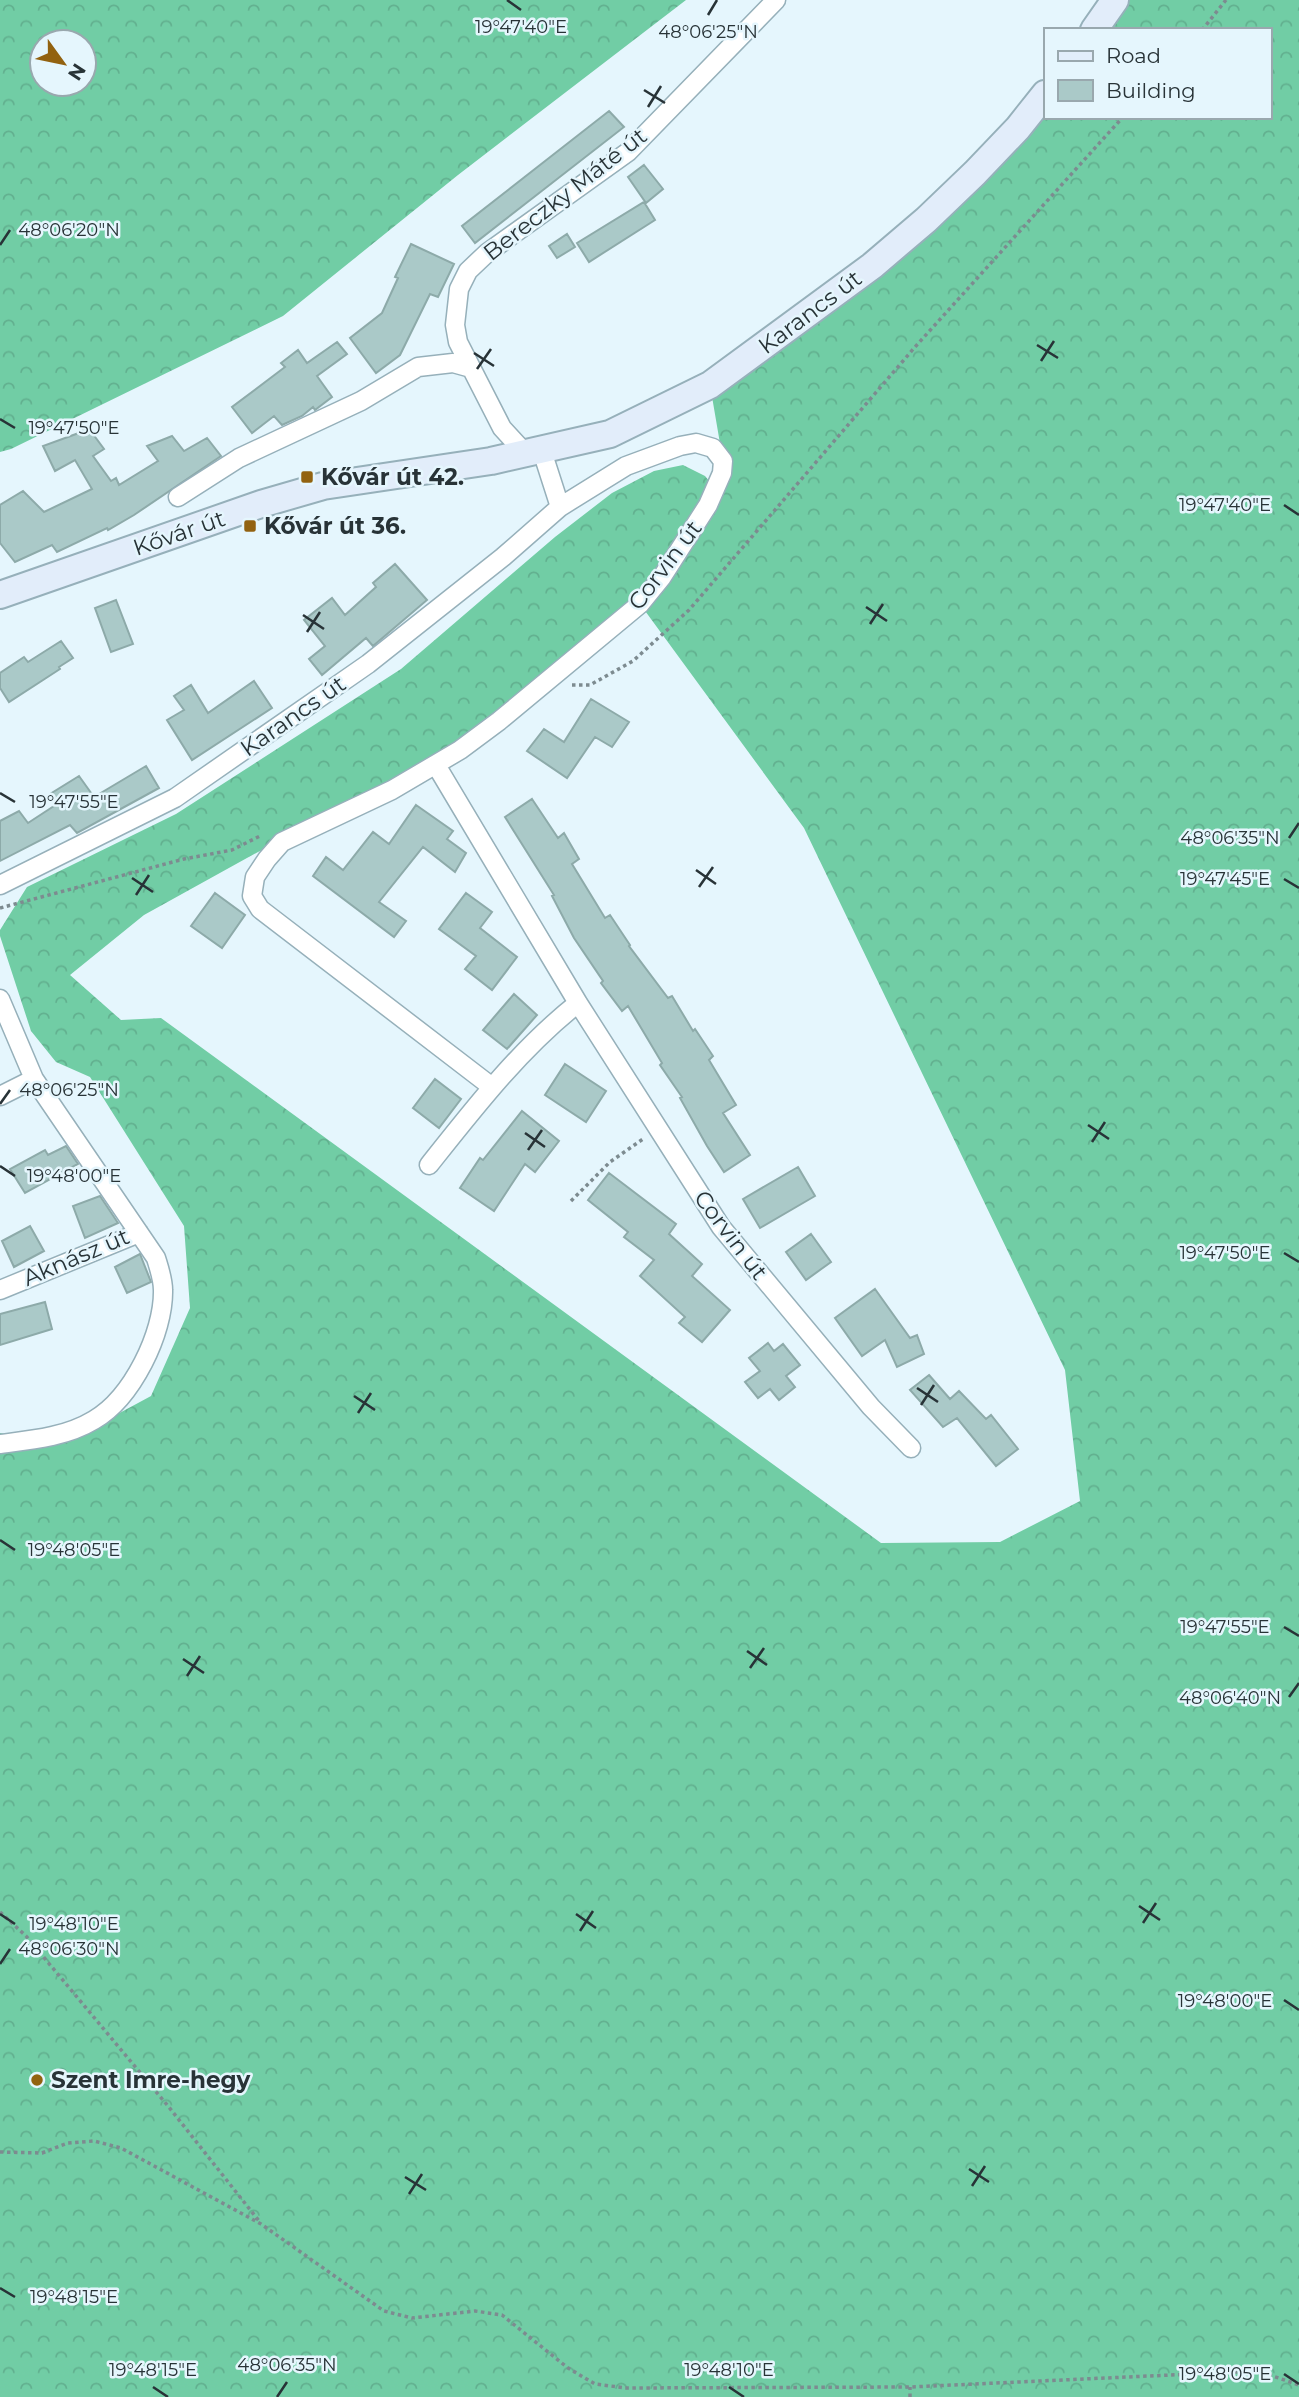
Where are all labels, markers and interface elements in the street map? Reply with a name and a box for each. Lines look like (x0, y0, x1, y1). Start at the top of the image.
text: 19°47'40"E (475, 16, 567, 38)
text: 48°06'25"N (658, 21, 758, 43)
north arrow (28, 28, 98, 98)
legend (1044, 28, 1271, 119)
text: Road (1106, 43, 1161, 68)
text: N (63, 59, 91, 85)
text: Building (1106, 78, 1196, 103)
street label: Bereczky Máté út (478, 122, 652, 266)
text: 48°06'20"N (18, 219, 120, 241)
street label: Karancs út (753, 264, 867, 360)
text: 19°47'50"E (28, 417, 120, 439)
place label: Kővár út 42. (321, 463, 464, 491)
marker: Kővár út 42. (299, 469, 315, 485)
text: 19°47'40"E (1179, 494, 1271, 516)
street label: Kővár út (129, 504, 229, 562)
place label: Kővár út 36. (264, 512, 406, 540)
street label: Corvin út (622, 515, 708, 615)
marker: Kővár út 36. (242, 518, 258, 534)
street label: Karancs út (235, 670, 351, 762)
text: 19°47'55"E (29, 791, 119, 813)
text: 48°06'35"N (1180, 827, 1280, 849)
text: 19°47'45"E (1180, 868, 1270, 890)
text: 48°06'25"N (19, 1079, 119, 1101)
text: 19°48'00"E (27, 1165, 121, 1187)
street label: Corvin út (688, 1185, 774, 1285)
street label: Aknász út (19, 1222, 133, 1292)
text: 19°47'50"E (1179, 1242, 1271, 1264)
text: 19°48'05"E (28, 1539, 120, 1561)
text: 19°47'55"E (1180, 1616, 1270, 1638)
text: 48°06'40"N (1179, 1687, 1281, 1709)
text: 19°48'10"E (29, 1913, 119, 1935)
text: 48°06'30"N (18, 1938, 120, 1960)
text: 19°48'00"E (1178, 1990, 1272, 2012)
place label: Szent Imre-hegy (51, 2066, 251, 2094)
marker: Szent Imre-hegy (29, 2072, 45, 2088)
text: 19°48'15"E (30, 2286, 118, 2308)
text: 48°06'35"N (237, 2354, 337, 2376)
text: 19°48'15"E (109, 2359, 197, 2381)
text: 19°48'10"E (684, 2359, 774, 2381)
text: 19°48'05"E (1179, 2363, 1271, 2385)

